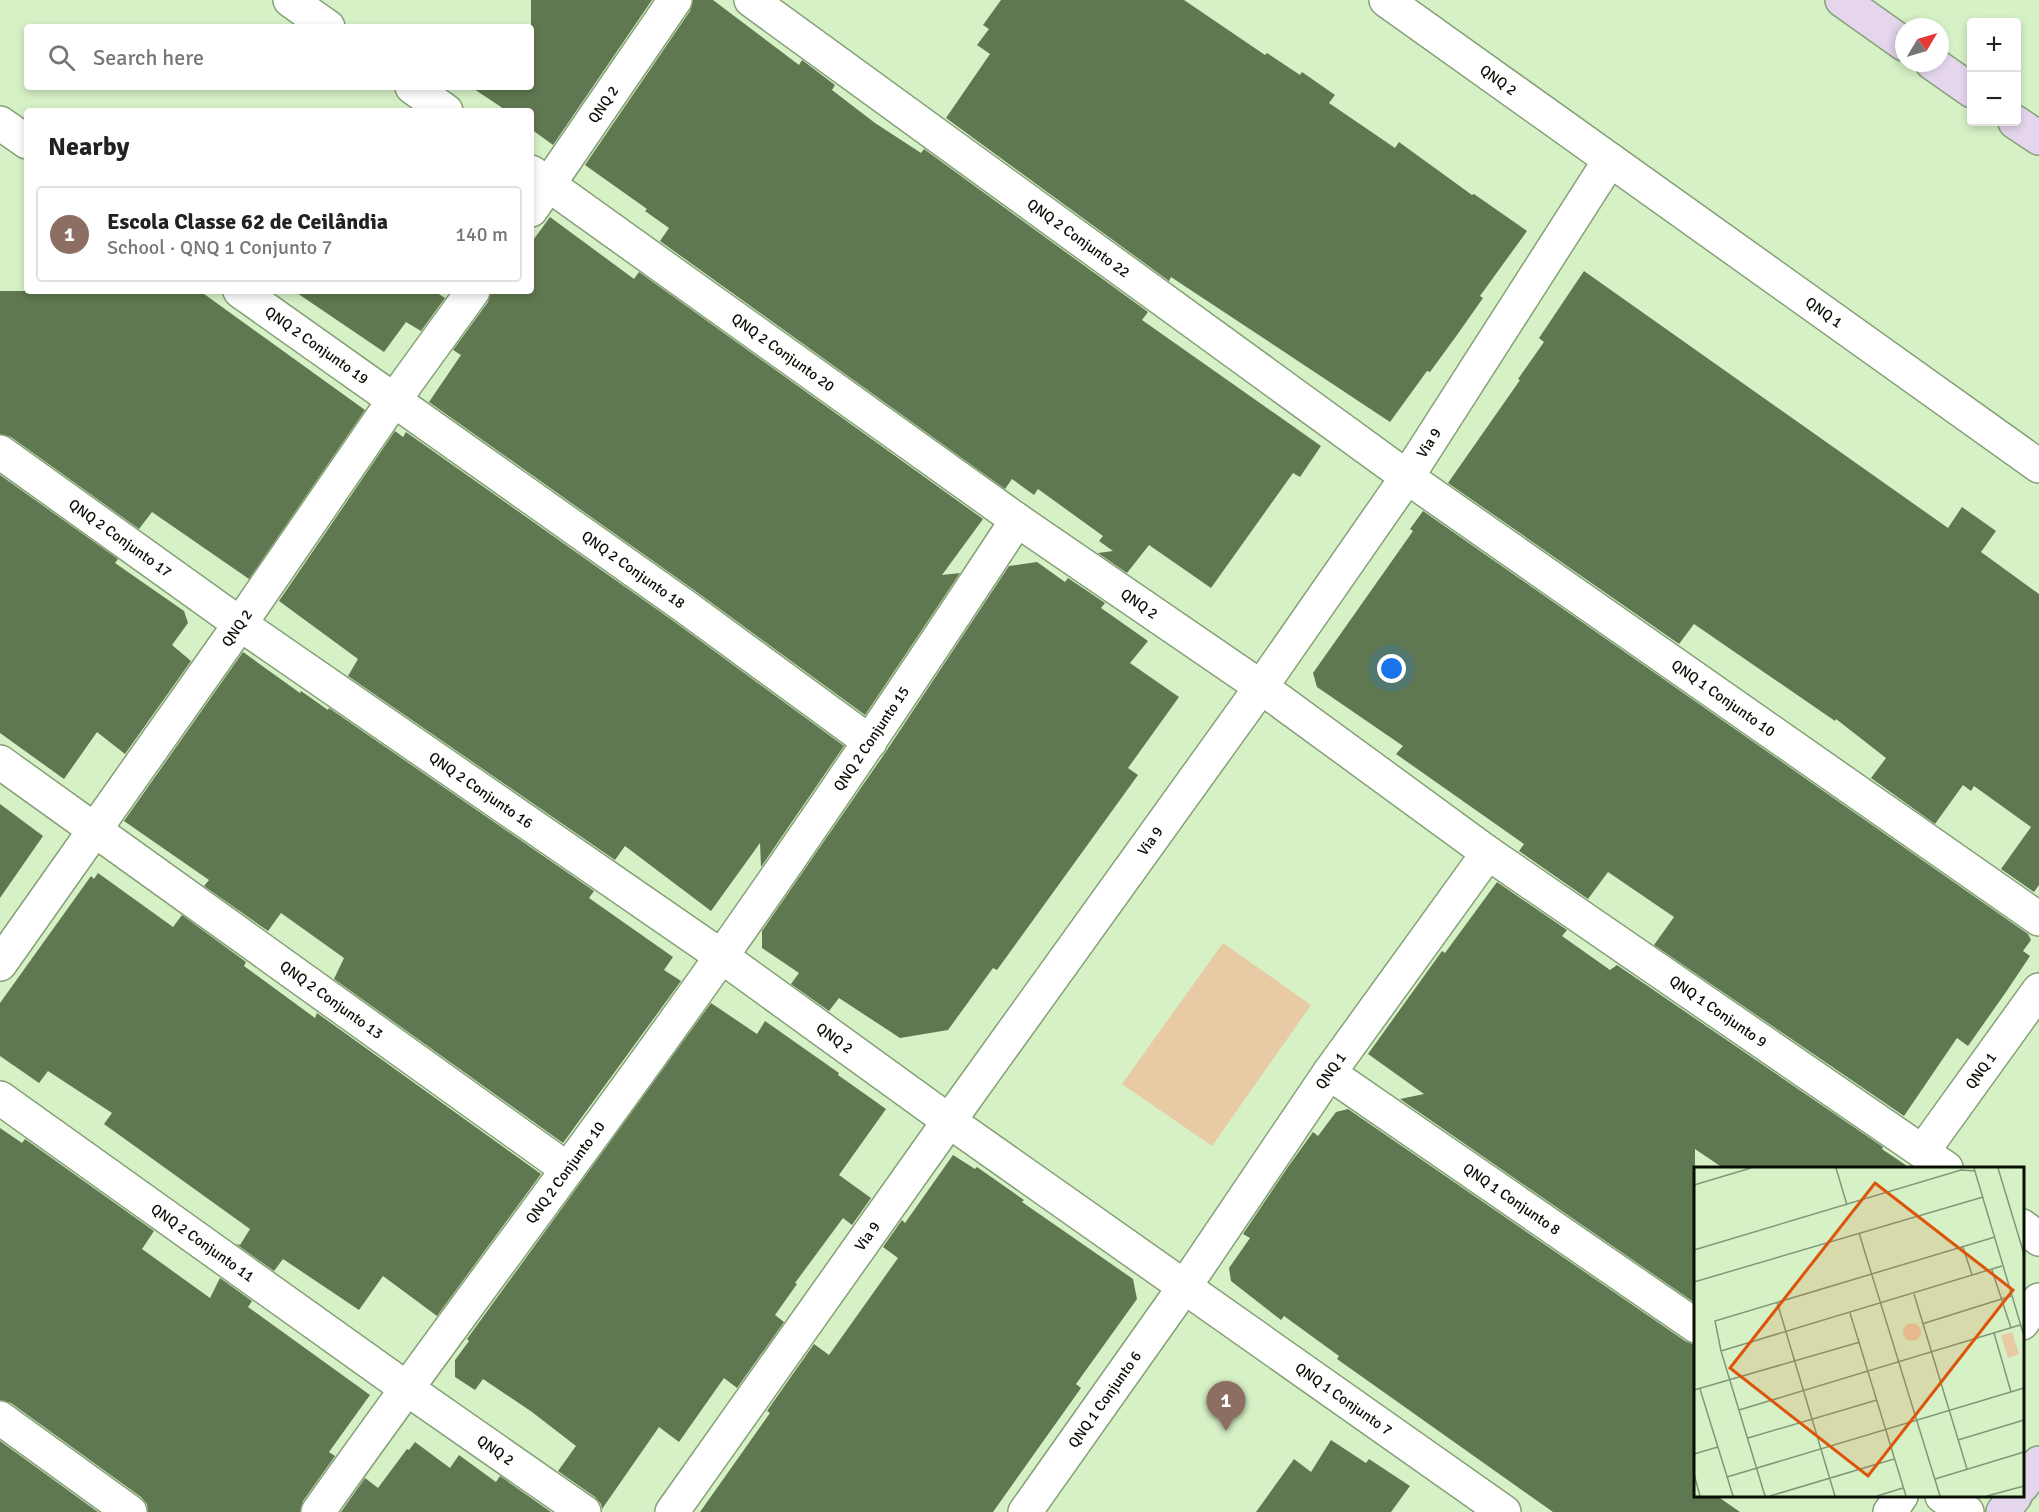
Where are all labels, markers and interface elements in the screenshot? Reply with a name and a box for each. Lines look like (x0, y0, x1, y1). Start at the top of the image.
north arrow (1895, 18, 1949, 72)
map controls (1967, 18, 2021, 126)
button: + (1967, 18, 2021, 72)
search box (24, 24, 534, 90)
icon: search (45, 41, 78, 74)
text: Search here (93, 44, 204, 71)
street label: QNQ 2 (1476, 61, 1520, 99)
button: − (1967, 72, 2021, 126)
street label: QNQ 2 (584, 82, 622, 127)
text: Nearby (48, 131, 129, 163)
street label: QNQ 2 Conjunto 22 (1024, 195, 1133, 281)
text: Escola Classe 62 de Ceilândia (107, 208, 388, 235)
text: 1 (64, 222, 75, 247)
text: 140 m (455, 222, 508, 247)
text: School · QNQ 1 Conjunto 7 (107, 235, 332, 260)
street label: QNQ 1 (1802, 293, 1846, 332)
street label: QNQ 2 Conjunto 19 (262, 303, 372, 388)
street label: QNQ 2 Conjunto 20 (728, 310, 838, 395)
street label: Via 9 (1413, 425, 1445, 461)
street label: QNQ 2 Conjunto 17 (65, 495, 175, 581)
street label: QNQ 2 Conjunto 18 (578, 527, 688, 612)
street label: QNQ 2 (1117, 585, 1161, 623)
street label: QNQ 2 (218, 606, 256, 650)
your location (1377, 654, 1406, 683)
street label: QNQ 1 Conjunto 10 (1668, 656, 1779, 741)
street label: QNQ 2 Conjunto 15 (830, 683, 913, 794)
street label: QNQ 2 Conjunto 16 (425, 748, 536, 832)
street label: Via 9 (1134, 823, 1167, 859)
street label: QNQ 2 Conjunto 13 (276, 957, 386, 1043)
street label: QNQ 1 Conjunto 9 (1666, 971, 1770, 1051)
street label: QNQ 2 (813, 1019, 857, 1058)
street label: QNQ 1 (1312, 1049, 1350, 1093)
street label: QNQ 1 (1962, 1049, 2000, 1093)
street label: QNQ 2 Conjunto 10 (522, 1118, 609, 1227)
street label: QNQ 1 Conjunto 8 (1460, 1159, 1564, 1239)
inset map (1694, 1167, 2024, 1497)
street label: QNQ 2 Conjunto 11 (148, 1200, 258, 1286)
street label: Via 9 (851, 1218, 884, 1254)
street label: QNQ 1 Conjunto 6 (1064, 1347, 1145, 1451)
street label: QNQ 1 Conjunto 7 (1292, 1359, 1396, 1439)
pin: 1 (1206, 1382, 1246, 1431)
street label: QNQ 2 (473, 1431, 518, 1469)

